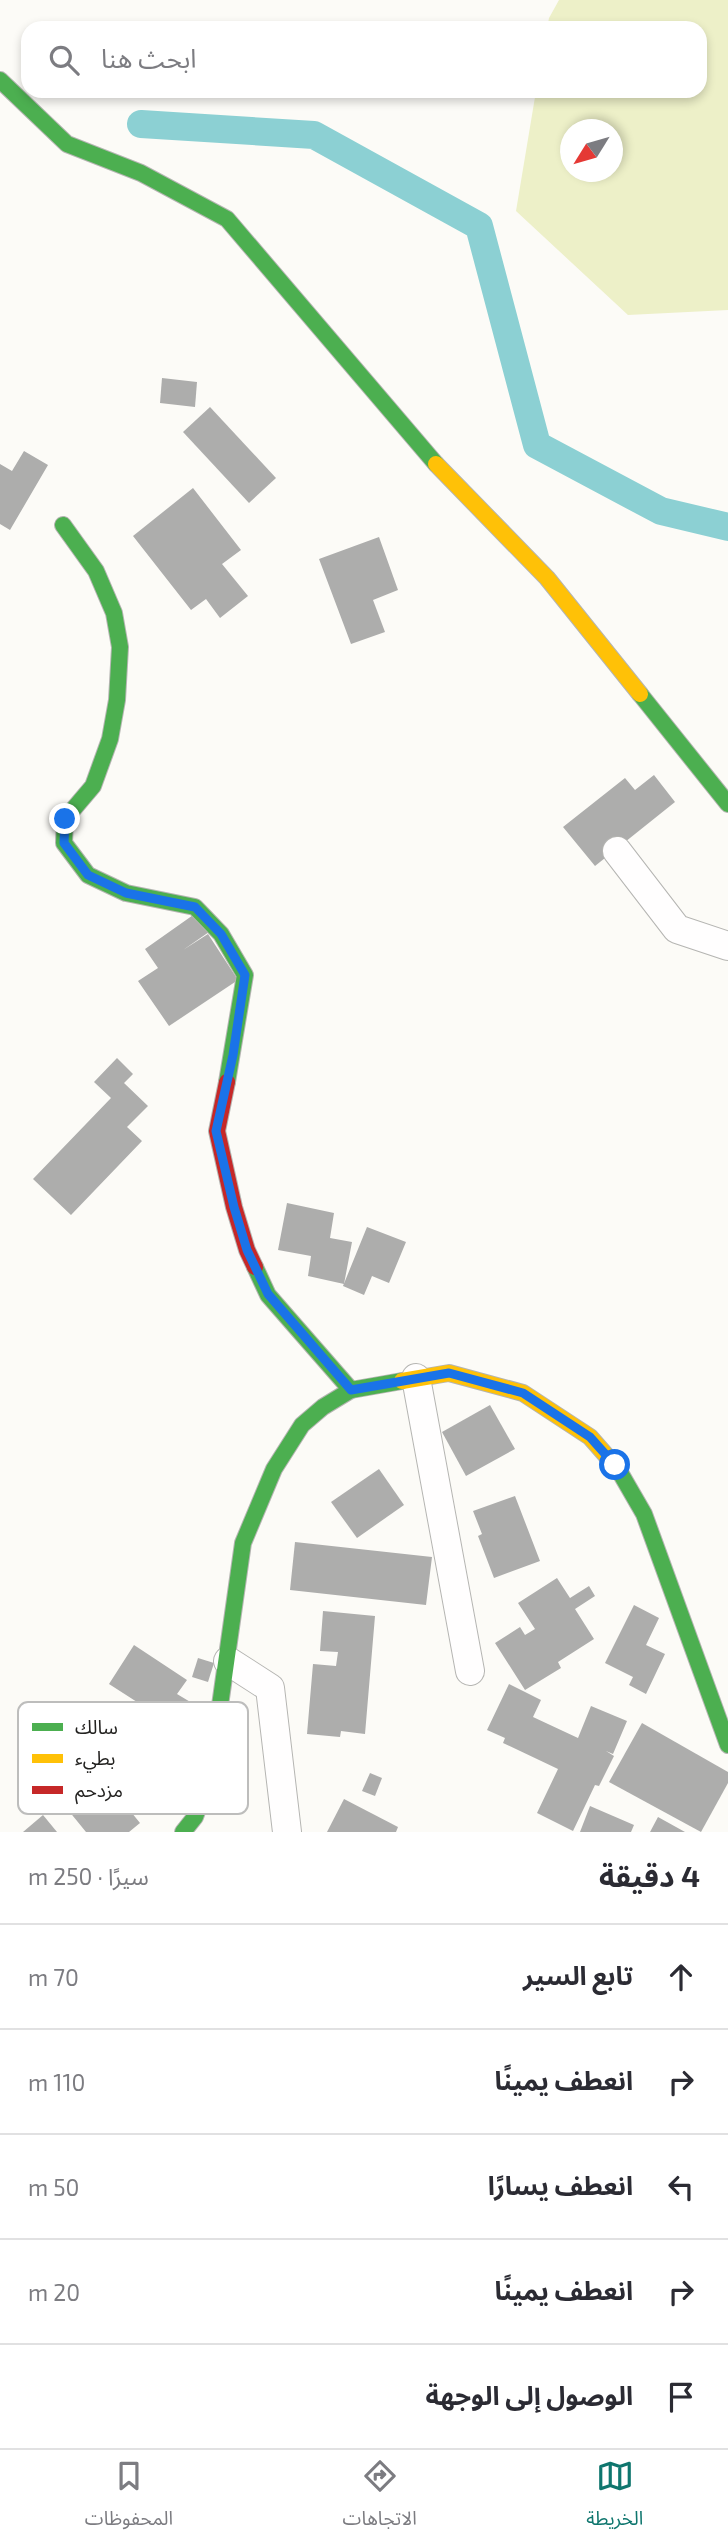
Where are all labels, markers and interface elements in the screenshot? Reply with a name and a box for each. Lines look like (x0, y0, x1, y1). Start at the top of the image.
search box (21, 21, 707, 98)
icon: search (45, 41, 83, 79)
text: ابحث هنا (101, 42, 196, 73)
north arrow (560, 119, 623, 182)
route end (49, 803, 80, 834)
route start (599, 1449, 630, 1480)
legend (18, 1702, 248, 1814)
text: سالك (75, 1715, 118, 1738)
text: بطيء (75, 1746, 115, 1773)
text: مزدحم (75, 1778, 123, 1805)
text: 4 دقيقة (599, 1857, 700, 1893)
text: سيرًا · 250 m (28, 1862, 149, 1890)
icon: ahead (662, 1958, 700, 1996)
text: تابع السير (523, 1959, 633, 1990)
text: 70 m (28, 1963, 79, 1991)
icon: right (662, 2063, 700, 2101)
text: انعطف يمينًا (494, 2064, 633, 2095)
text: 110 m (28, 2068, 85, 2096)
icon: left (662, 2168, 700, 2206)
text: انعطف يسارًا (488, 2169, 633, 2200)
text: 50 m (28, 2173, 80, 2201)
icon: right (662, 2273, 700, 2311)
text: انعطف يمينًا (494, 2274, 633, 2305)
text: 20 m (28, 2278, 80, 2306)
icon: arrive (662, 2378, 700, 2416)
text: الوصول إلى الوجهة (425, 2379, 633, 2410)
tab: المحفوظات (85, 2457, 173, 2539)
tab: الاتجاهات (343, 2457, 417, 2539)
tab: الخريطة (586, 2457, 643, 2539)

